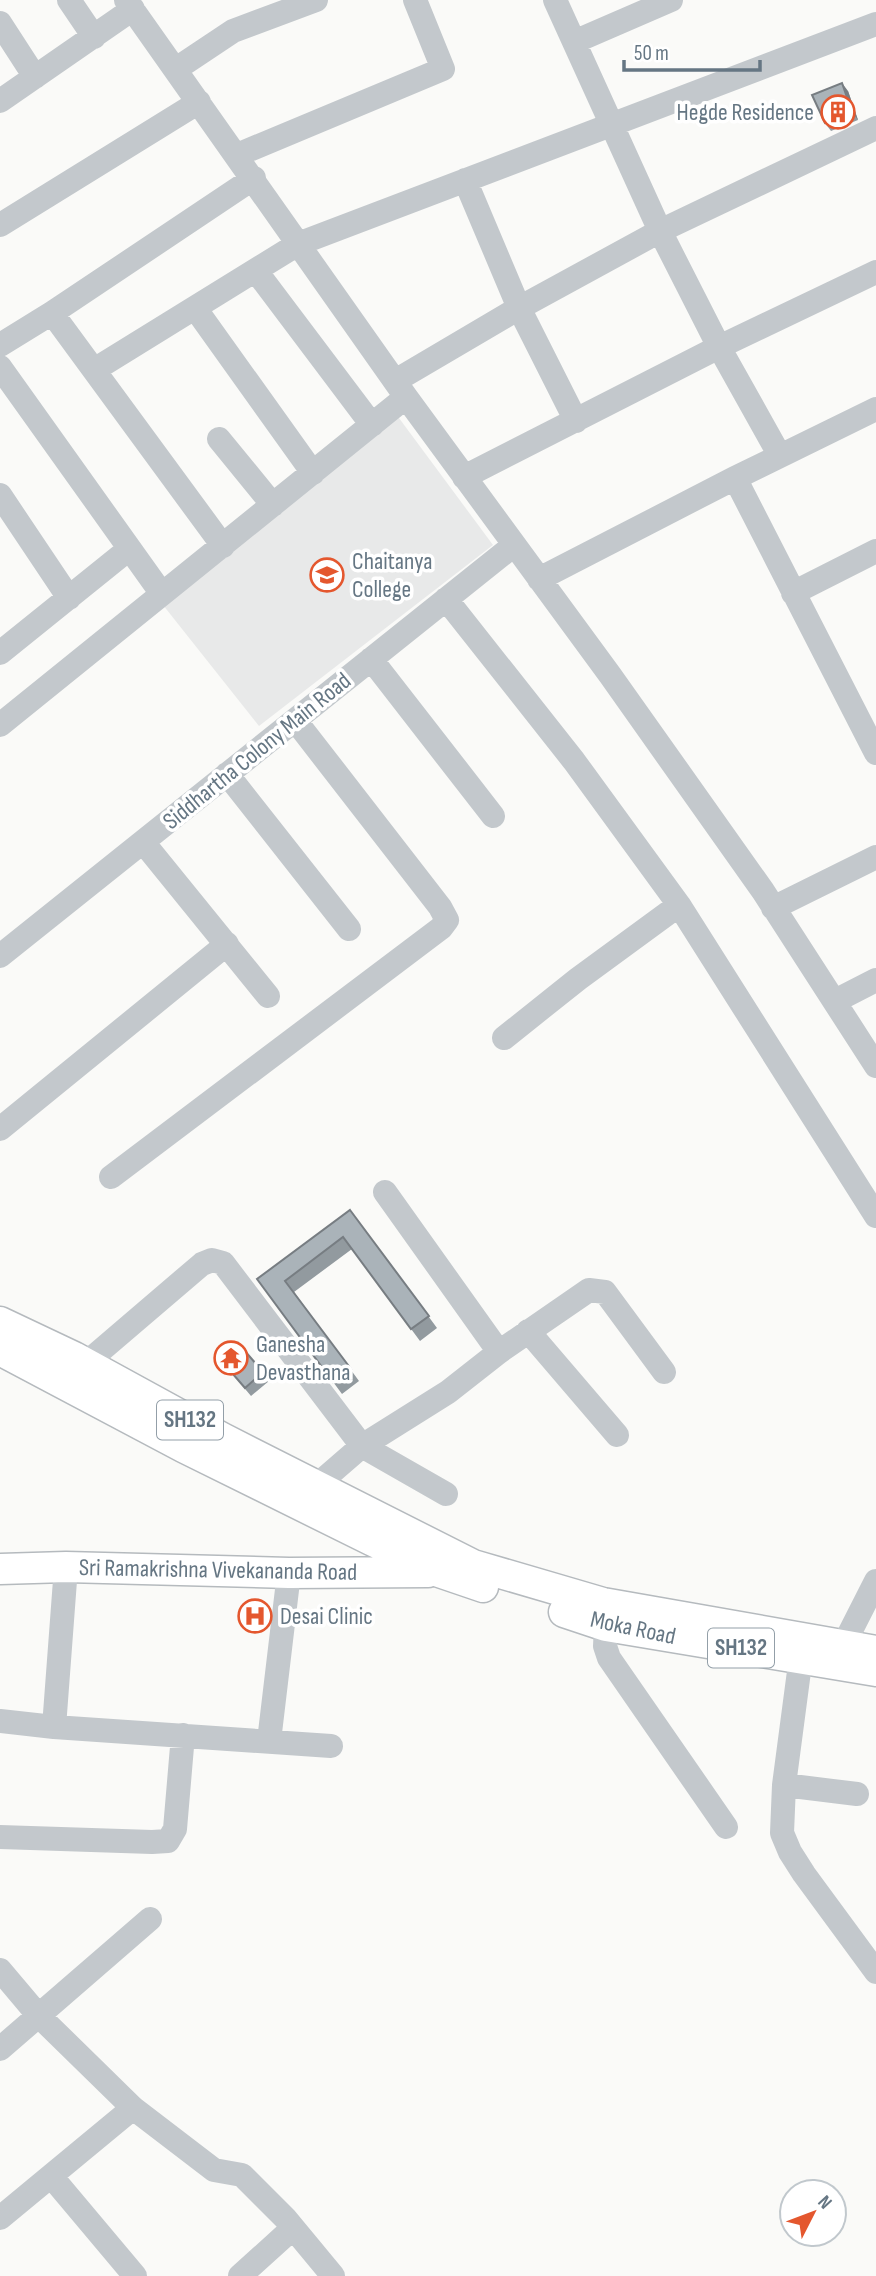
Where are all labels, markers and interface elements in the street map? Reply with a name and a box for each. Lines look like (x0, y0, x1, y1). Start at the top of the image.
scale bar (624, 28, 760, 72)
text: 50 m (634, 41, 669, 66)
building icon: Hegde Residence (819, 93, 857, 131)
place label: Hegde Residence (677, 98, 814, 127)
place label: Chaitanya College (352, 547, 432, 604)
school or university icon: Chaitanya College (308, 556, 346, 594)
street label: Siddhartha Colony Main Road (157, 666, 357, 836)
place label: Ganesha Devasthana (256, 1330, 350, 1387)
temple icon: Ganesha Devasthana (212, 1339, 250, 1377)
road number: SH132 (157, 1400, 223, 1440)
street label: Sri Ramakrishna Vivekananda Road (79, 1553, 357, 1587)
hospital icon: Desai Clinic (236, 1597, 274, 1635)
place label: Desai Clinic (280, 1602, 373, 1631)
street label: Moka Road (588, 1605, 678, 1651)
road number: SH132 (708, 1628, 774, 1667)
north arrow (778, 2178, 848, 2248)
text: N (813, 2191, 836, 2214)

